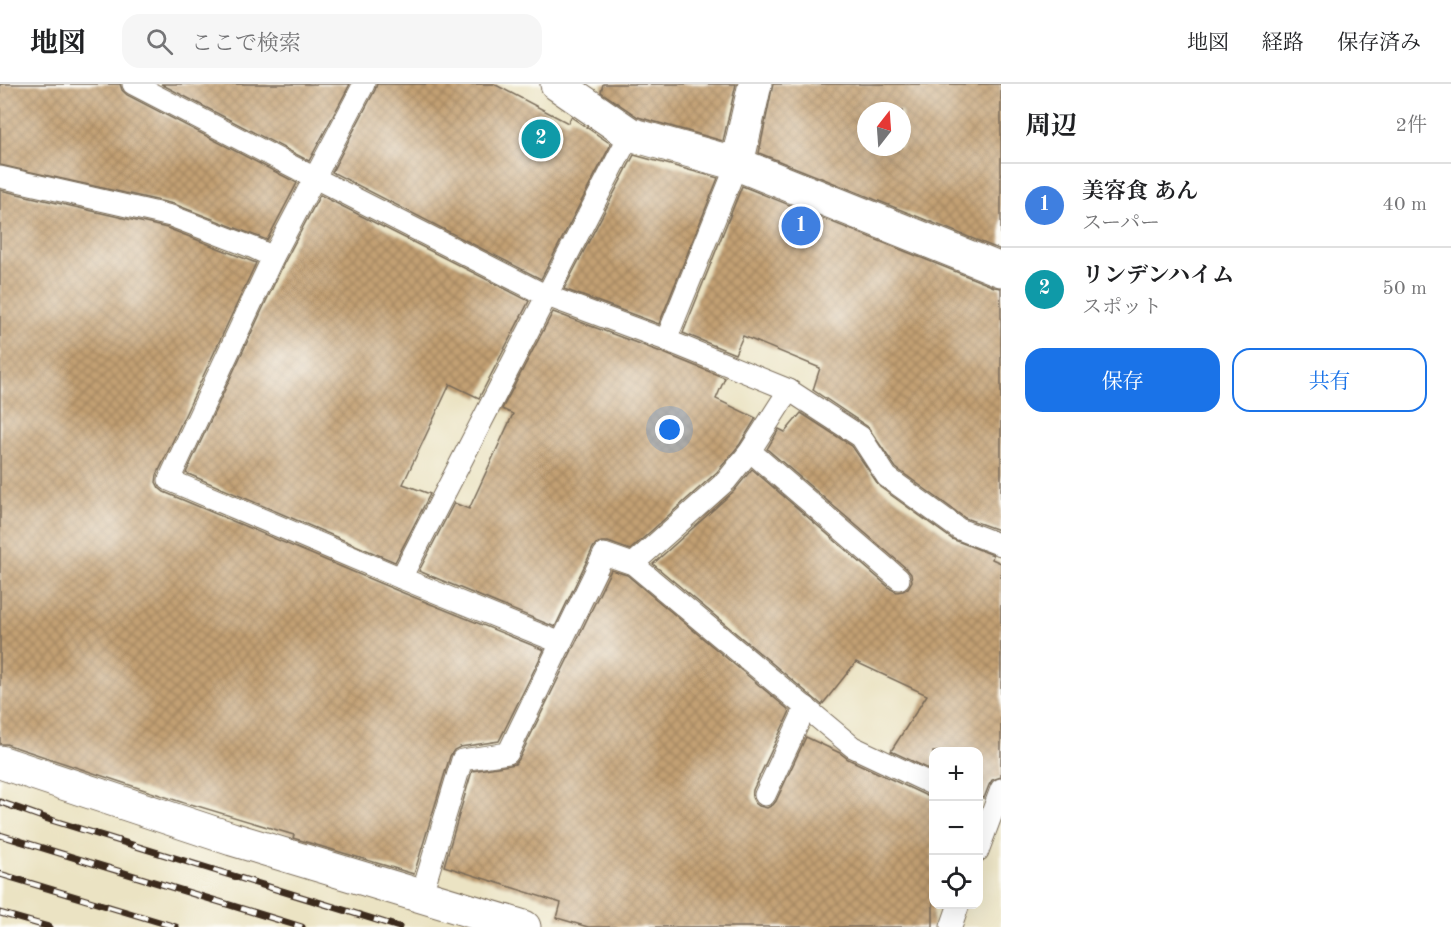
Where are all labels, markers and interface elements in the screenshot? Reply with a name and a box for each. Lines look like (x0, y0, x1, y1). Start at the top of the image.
search box (122, 14, 542, 68)
icon: search (143, 25, 176, 58)
text: 地図 (30, 31, 86, 59)
text: ここで検索 (191, 33, 301, 55)
text: 地図 (1187, 33, 1229, 54)
text: 経路 (1262, 33, 1304, 54)
text: 保存済み (1337, 33, 1421, 54)
north arrow (857, 102, 911, 156)
text: 周辺 (1025, 114, 1077, 140)
pin: 2 (522, 116, 560, 162)
text: 2件 (1395, 116, 1427, 136)
text: 美容食 あん (1082, 181, 1198, 203)
text: 1 (1039, 195, 1050, 215)
text: 40 m (1382, 195, 1427, 215)
pin: 1 (782, 204, 820, 248)
text: スーパー (1082, 214, 1160, 234)
text: リンデンハイム (1082, 265, 1234, 287)
text: 2 (1039, 279, 1050, 299)
text: 50 m (1382, 279, 1427, 299)
text: スポット (1082, 298, 1162, 318)
button: 保存 (1025, 348, 1220, 412)
button: 共有 (1232, 348, 1427, 412)
your location (655, 415, 684, 444)
map controls (929, 747, 983, 909)
button: + (929, 747, 983, 801)
button: − (929, 801, 983, 855)
button: locate (929, 855, 983, 909)

